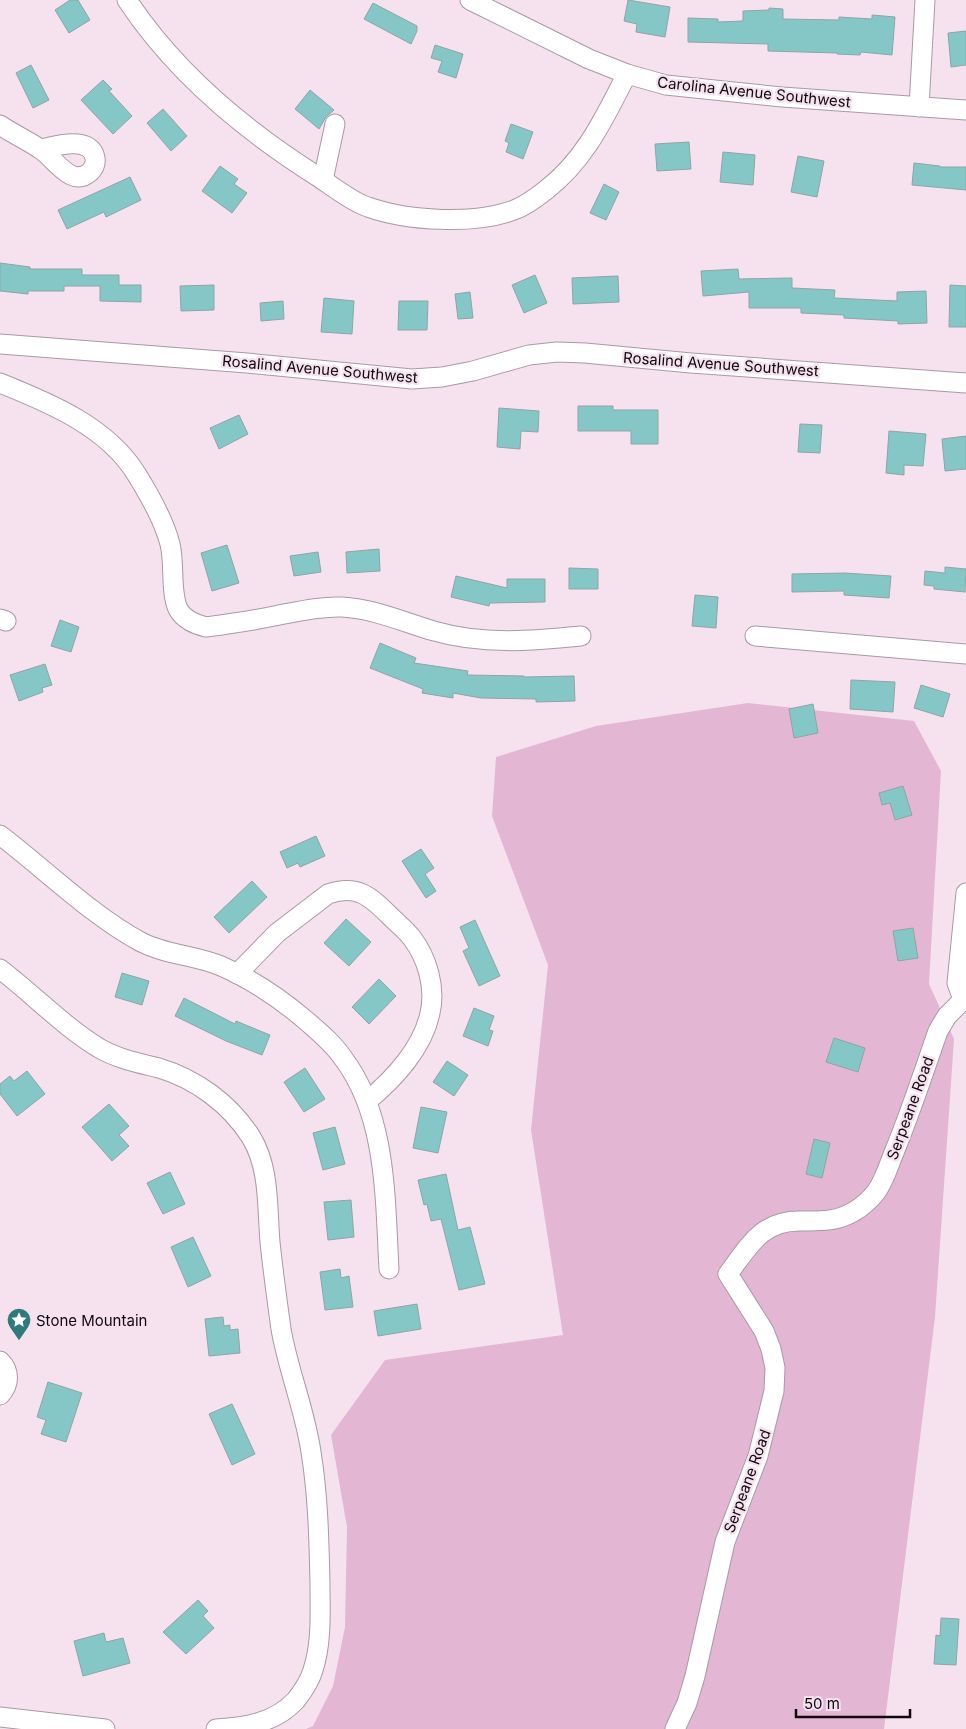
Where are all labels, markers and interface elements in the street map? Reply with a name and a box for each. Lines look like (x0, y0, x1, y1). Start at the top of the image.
street label: Carolina Avenue Southwest (656, 72, 852, 112)
street label: Rosalind Avenue Southwest (623, 348, 820, 380)
street label: Rosalind Avenue Southwest (222, 351, 419, 387)
street label: Serpeane Road (882, 1054, 938, 1162)
place icon: Stone Mountain (6, 1307, 32, 1341)
place label: Stone Mountain (36, 1311, 147, 1330)
street label: Serpeane Road (719, 1427, 775, 1535)
scale bar (796, 1686, 910, 1718)
text: 50 m (804, 1694, 840, 1713)

